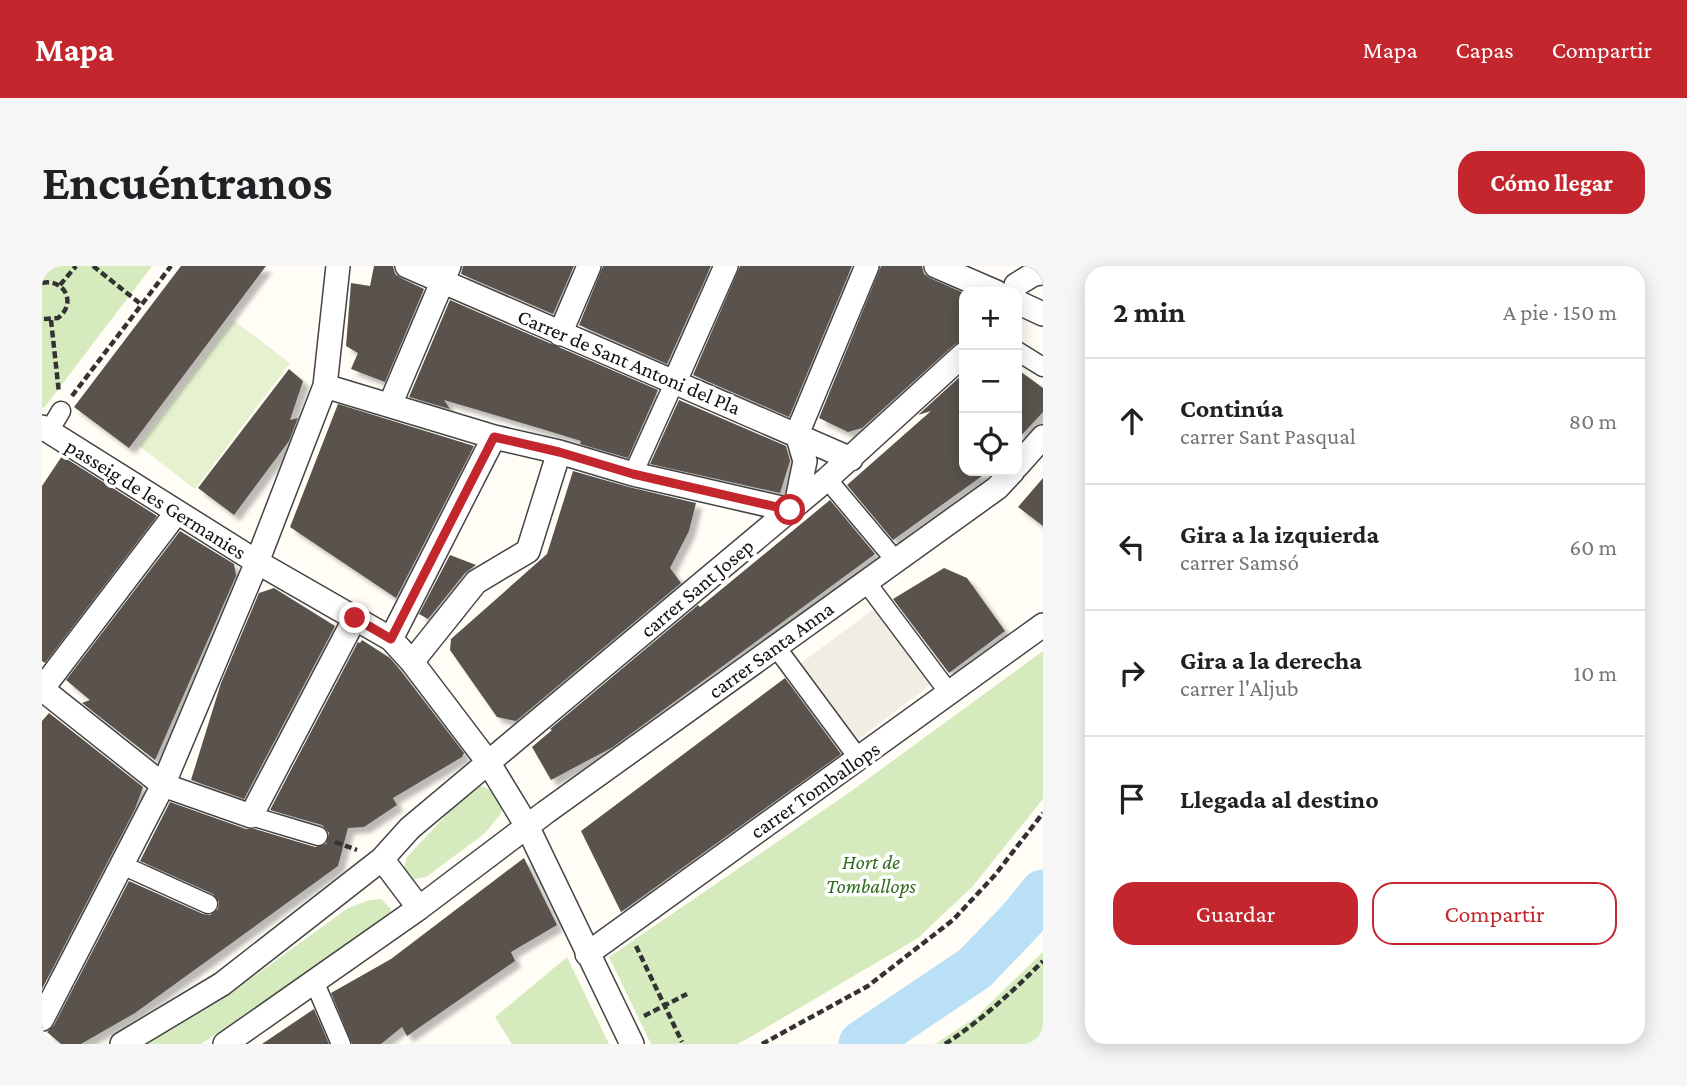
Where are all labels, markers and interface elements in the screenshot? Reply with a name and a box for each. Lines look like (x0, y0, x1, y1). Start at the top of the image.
text: Mapa (35, 31, 114, 68)
text: Mapa (1363, 36, 1418, 63)
text: Capas (1456, 36, 1514, 63)
text: Compartir (1552, 36, 1652, 63)
button: Cómo llegar (1458, 151, 1645, 214)
text: Encuéntranos (42, 155, 332, 210)
map controls (959, 287, 1022, 476)
button: + (959, 287, 1022, 350)
text: 2 min (1113, 295, 1185, 328)
text: A pie · 150 m (1503, 299, 1617, 325)
street label: Carrer de Sant Antoni del Pla (514, 304, 744, 420)
button: − (959, 350, 1022, 413)
text: Continúa (1180, 394, 1283, 423)
icon: ahead (1113, 402, 1151, 440)
text: 80 m (1569, 408, 1617, 434)
button: locate (959, 413, 1022, 476)
text: carrer Sant Pasqual (1180, 423, 1356, 449)
street label: passeig de les Germanies (61, 434, 251, 564)
route start (774, 494, 805, 525)
text: Gira a la izquierda (1180, 520, 1379, 549)
icon: left (1113, 528, 1151, 566)
street label: carrer Sant Josep (636, 534, 758, 642)
text: 60 m (1570, 534, 1617, 560)
text: carrer Samsó (1180, 549, 1299, 575)
street label: carrer Santa Anna (704, 596, 839, 704)
route end (339, 602, 370, 633)
text: Gira a la derecha (1180, 646, 1362, 675)
icon: right (1113, 654, 1151, 692)
text: 10 m (1574, 660, 1617, 686)
text: carrer l'Aljub (1180, 675, 1299, 701)
street label: carrer Tomballops (746, 736, 884, 844)
icon: arrive (1113, 780, 1151, 818)
text: Llegada al destino (1180, 785, 1379, 814)
park label: Hort de Tomballops (826, 850, 916, 898)
button: Guardar (1113, 882, 1358, 945)
button: Compartir (1372, 882, 1617, 945)

